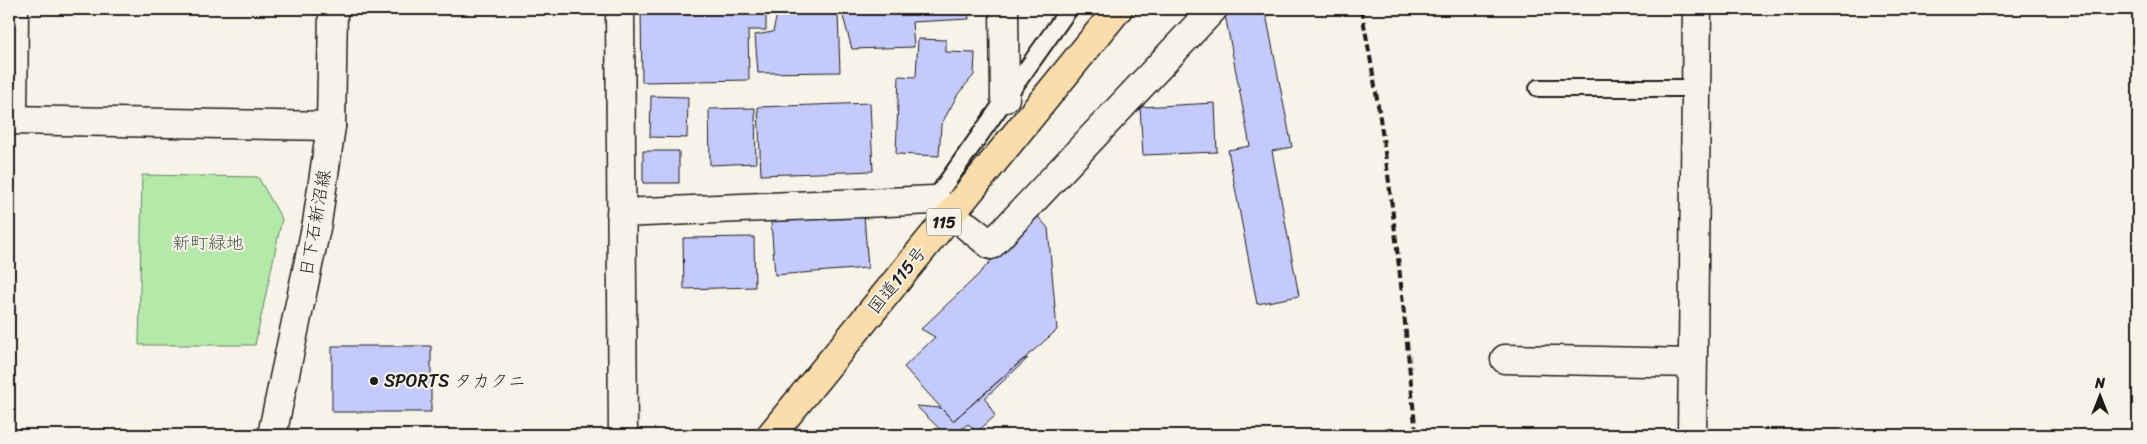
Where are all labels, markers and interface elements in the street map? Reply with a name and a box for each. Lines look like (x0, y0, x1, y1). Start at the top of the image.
street label: 日下石新沼線 (290, 167, 340, 279)
road number: 115 (926, 208, 962, 236)
park label: 新町緑地 (172, 227, 244, 259)
street label: 国道115号 (859, 239, 935, 321)
place label: SPORTS タカクニ (384, 365, 526, 397)
text: N (2094, 371, 2105, 396)
north arrow (2074, 372, 2124, 422)
marker: SPORTS タカクニ (368, 375, 380, 387)

